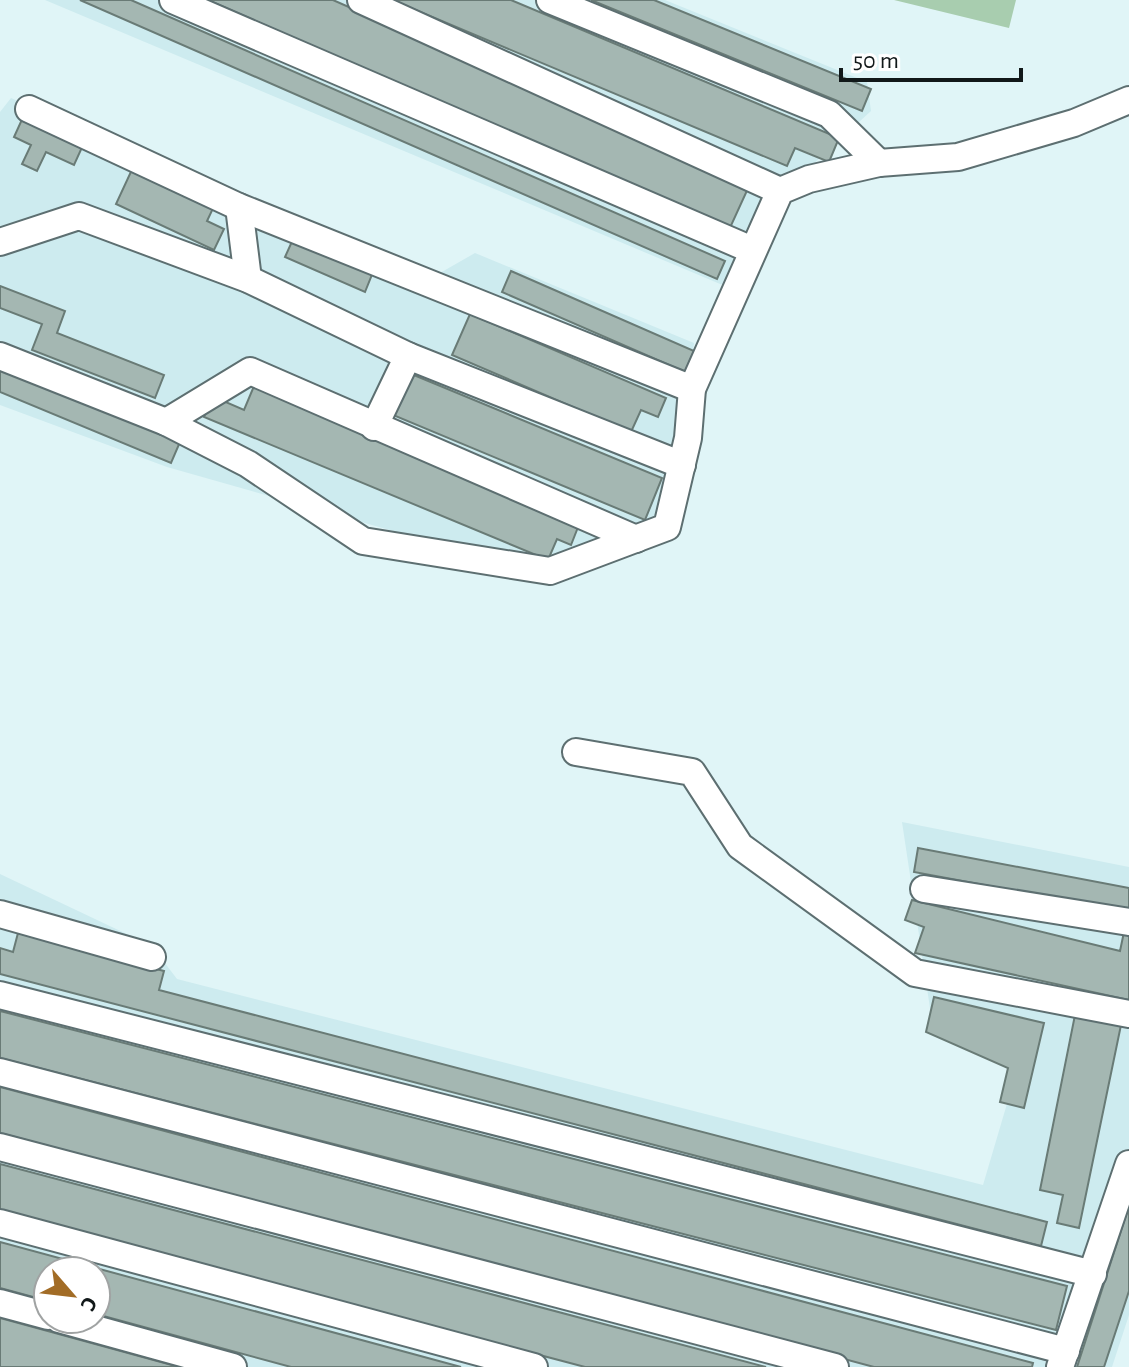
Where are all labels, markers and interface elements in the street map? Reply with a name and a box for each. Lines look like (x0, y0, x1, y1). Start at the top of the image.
scale bar (841, 32, 1021, 82)
text: 50 m (853, 49, 899, 73)
north arrow (32, 1255, 112, 1335)
text: С (76, 1293, 101, 1314)

